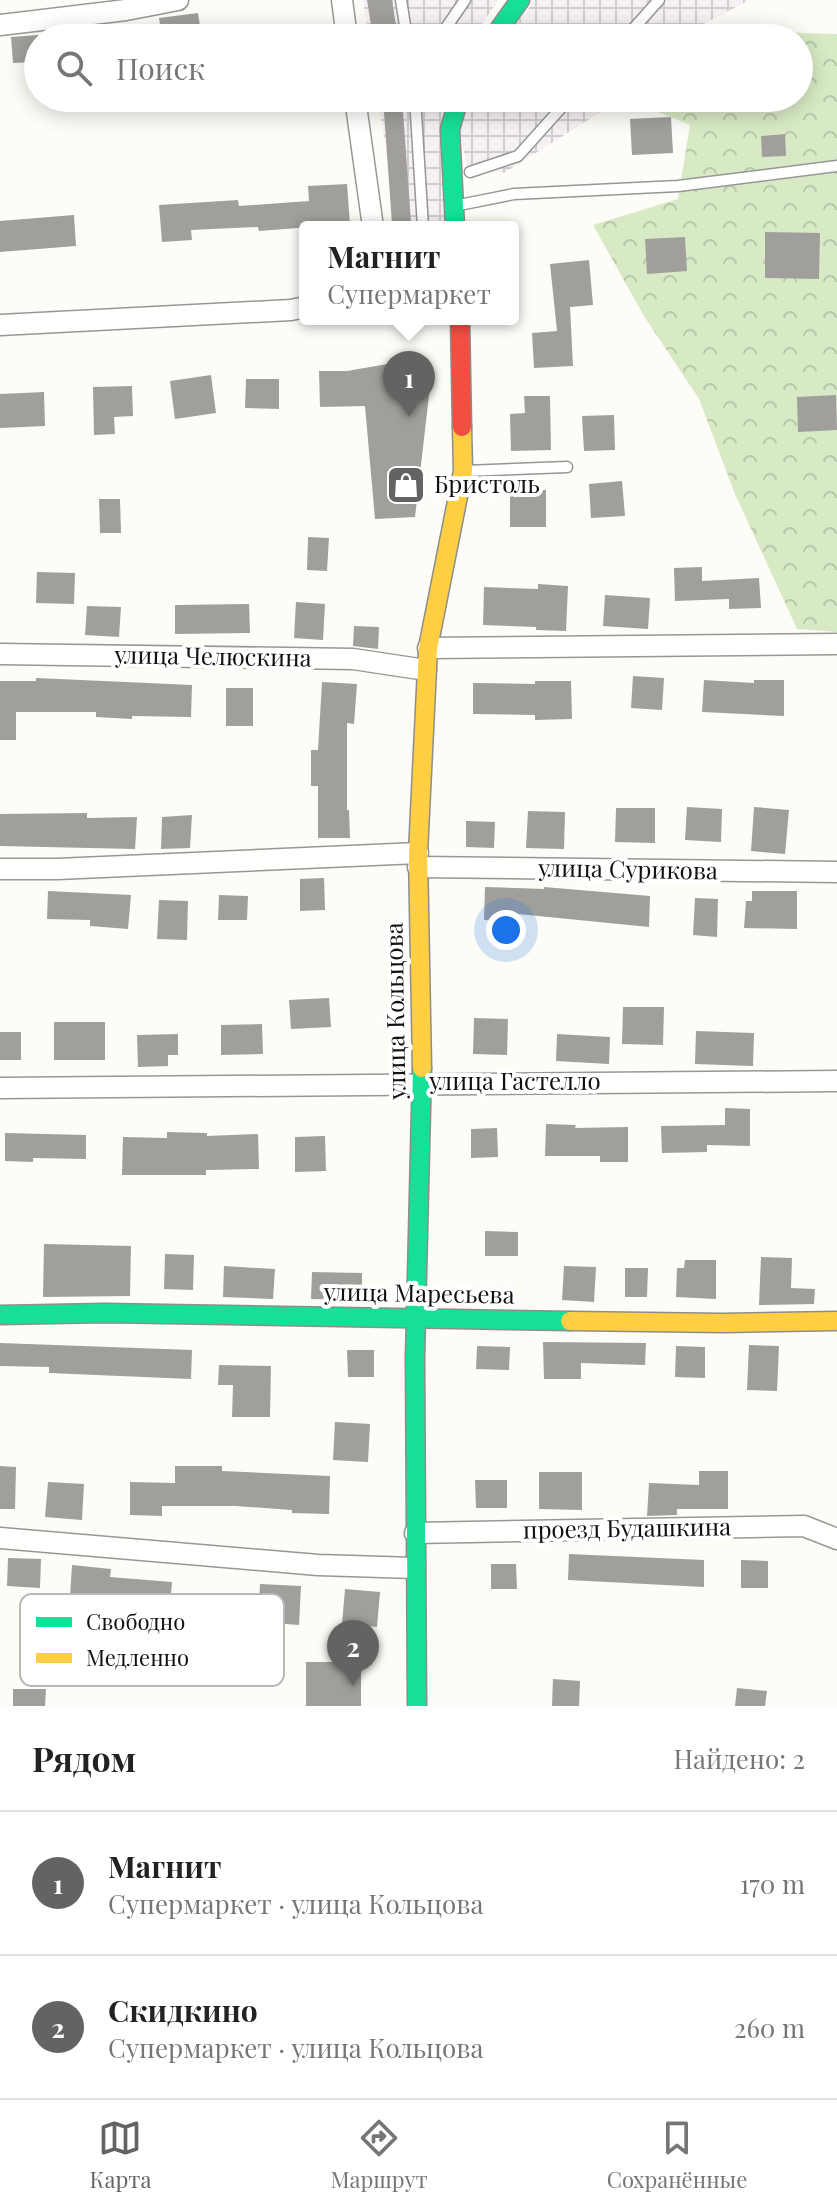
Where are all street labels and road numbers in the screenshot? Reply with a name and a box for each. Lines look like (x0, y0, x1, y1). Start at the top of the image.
street label: улица Челюскина (113, 637, 312, 673)
street label: улица Сурикова (537, 850, 718, 886)
street label: улица Кольцова (376, 922, 412, 1101)
street label: улица Гастелло (428, 1064, 601, 1096)
street label: улица Маресьева (322, 1274, 515, 1310)
street label: проезд Будашкина (523, 1509, 731, 1545)

